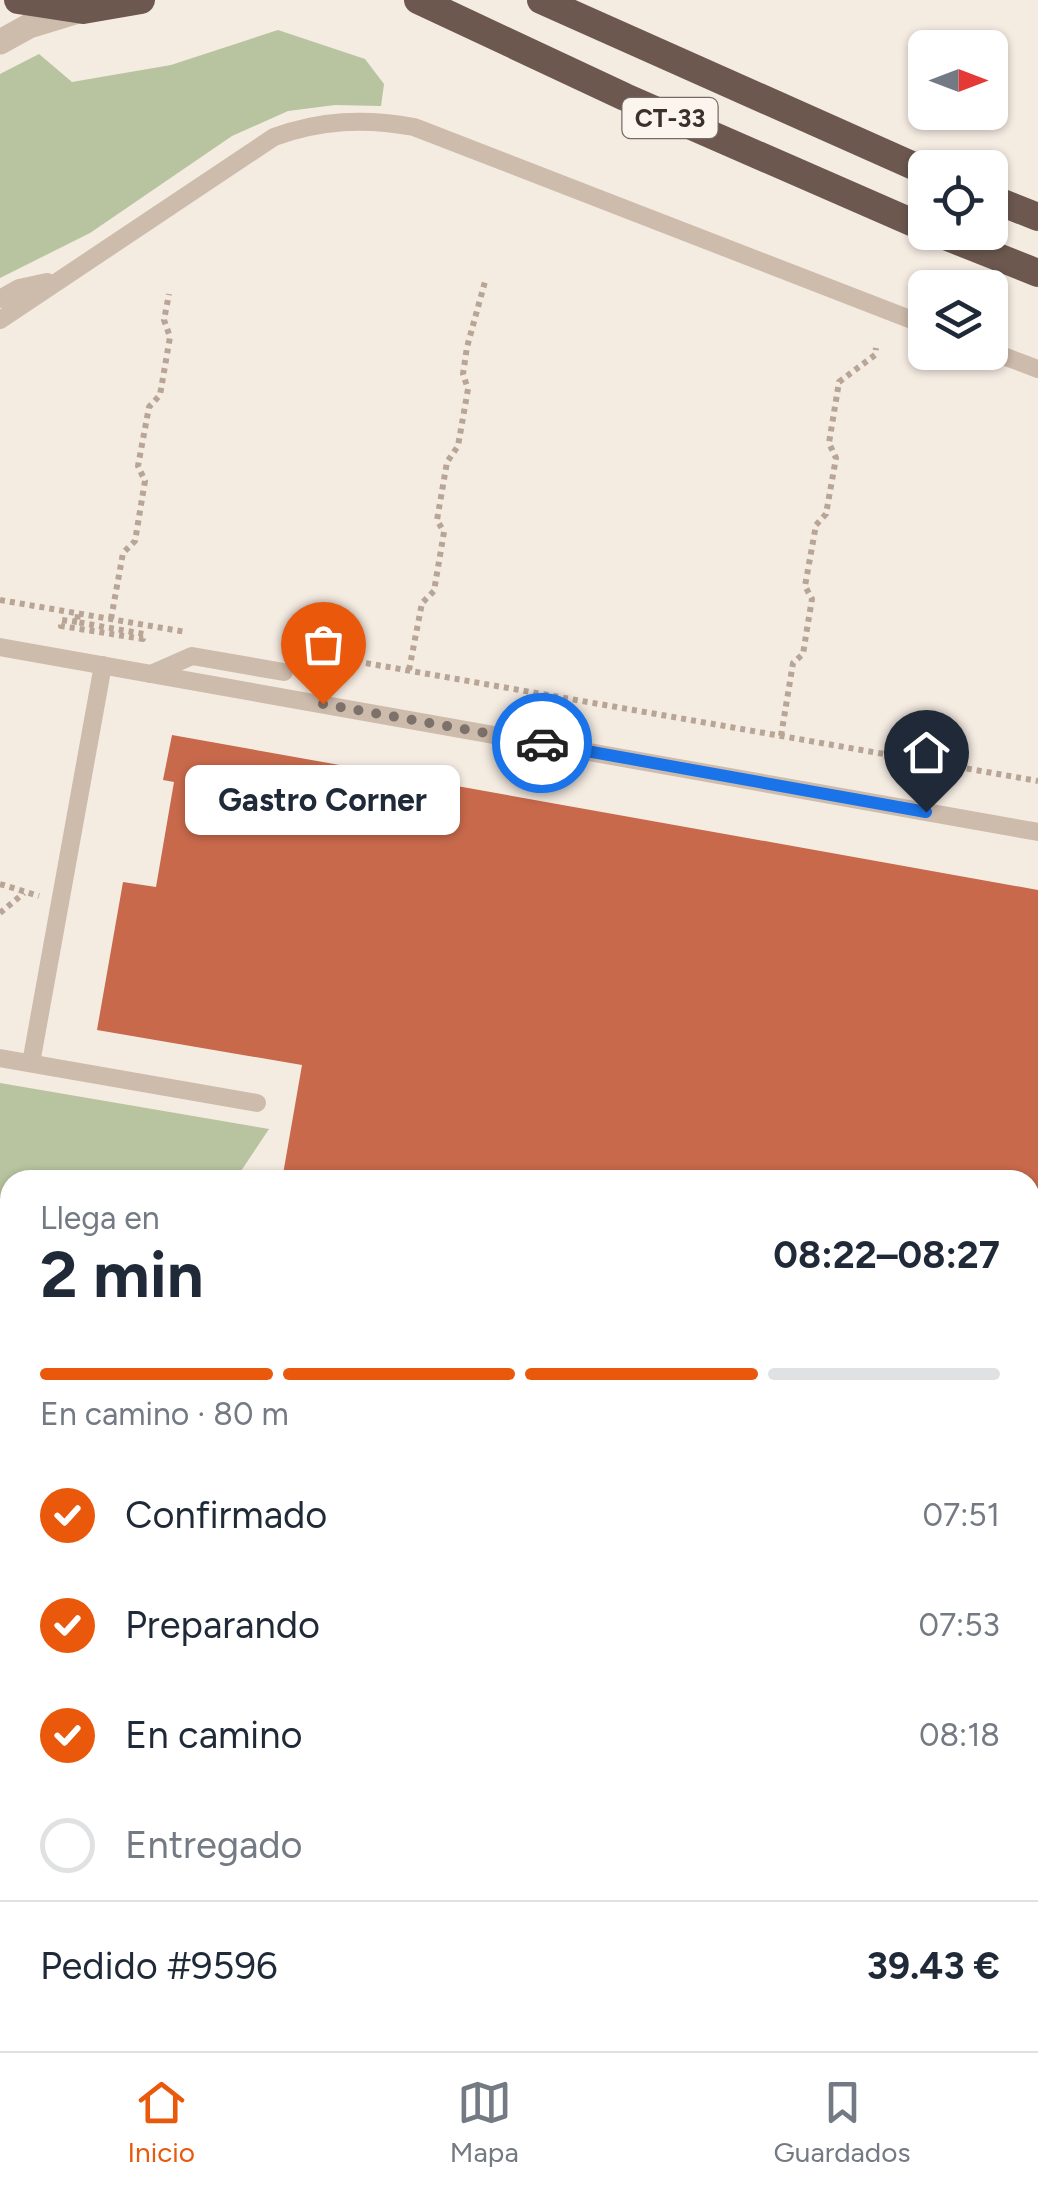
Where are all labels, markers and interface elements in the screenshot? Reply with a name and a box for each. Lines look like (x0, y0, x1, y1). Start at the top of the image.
north arrow (908, 30, 1008, 130)
map controls (908, 30, 1008, 370)
road number: CT-33 (622, 98, 718, 138)
button: locate (908, 150, 1008, 250)
button: layers (908, 270, 1008, 370)
pin (281, 602, 366, 705)
icon: bag (296, 617, 351, 672)
courier (492, 693, 592, 793)
pin (884, 710, 969, 813)
icon: car (515, 716, 570, 771)
icon: home (899, 725, 954, 780)
callout: Gastro Corner (185, 764, 460, 834)
text: Gastro Corner (218, 781, 427, 819)
text: Llega en (40, 1199, 160, 1237)
text: 08:22–08:27 (773, 1232, 1000, 1278)
text: 2 min (40, 1235, 204, 1313)
text: En camino · 80 m (40, 1395, 289, 1433)
icon: check (40, 1488, 95, 1543)
text: Confirmado (125, 1492, 327, 1538)
text: 07:51 (923, 1496, 1000, 1534)
icon: check (40, 1598, 95, 1653)
text: Preparando (125, 1602, 320, 1648)
text: 07:53 (918, 1606, 1000, 1644)
icon: check (40, 1708, 95, 1763)
text: En camino (125, 1712, 302, 1758)
text: 08:18 (919, 1716, 1000, 1754)
text: Entregado (125, 1822, 303, 1868)
text: Pedido #9596 (40, 1943, 277, 1989)
text: 39.43 € (867, 1943, 1000, 1989)
tab: Inicio (127, 2075, 195, 2169)
tab: Mapa (450, 2075, 519, 2169)
tab: Guardados (774, 2075, 911, 2169)

